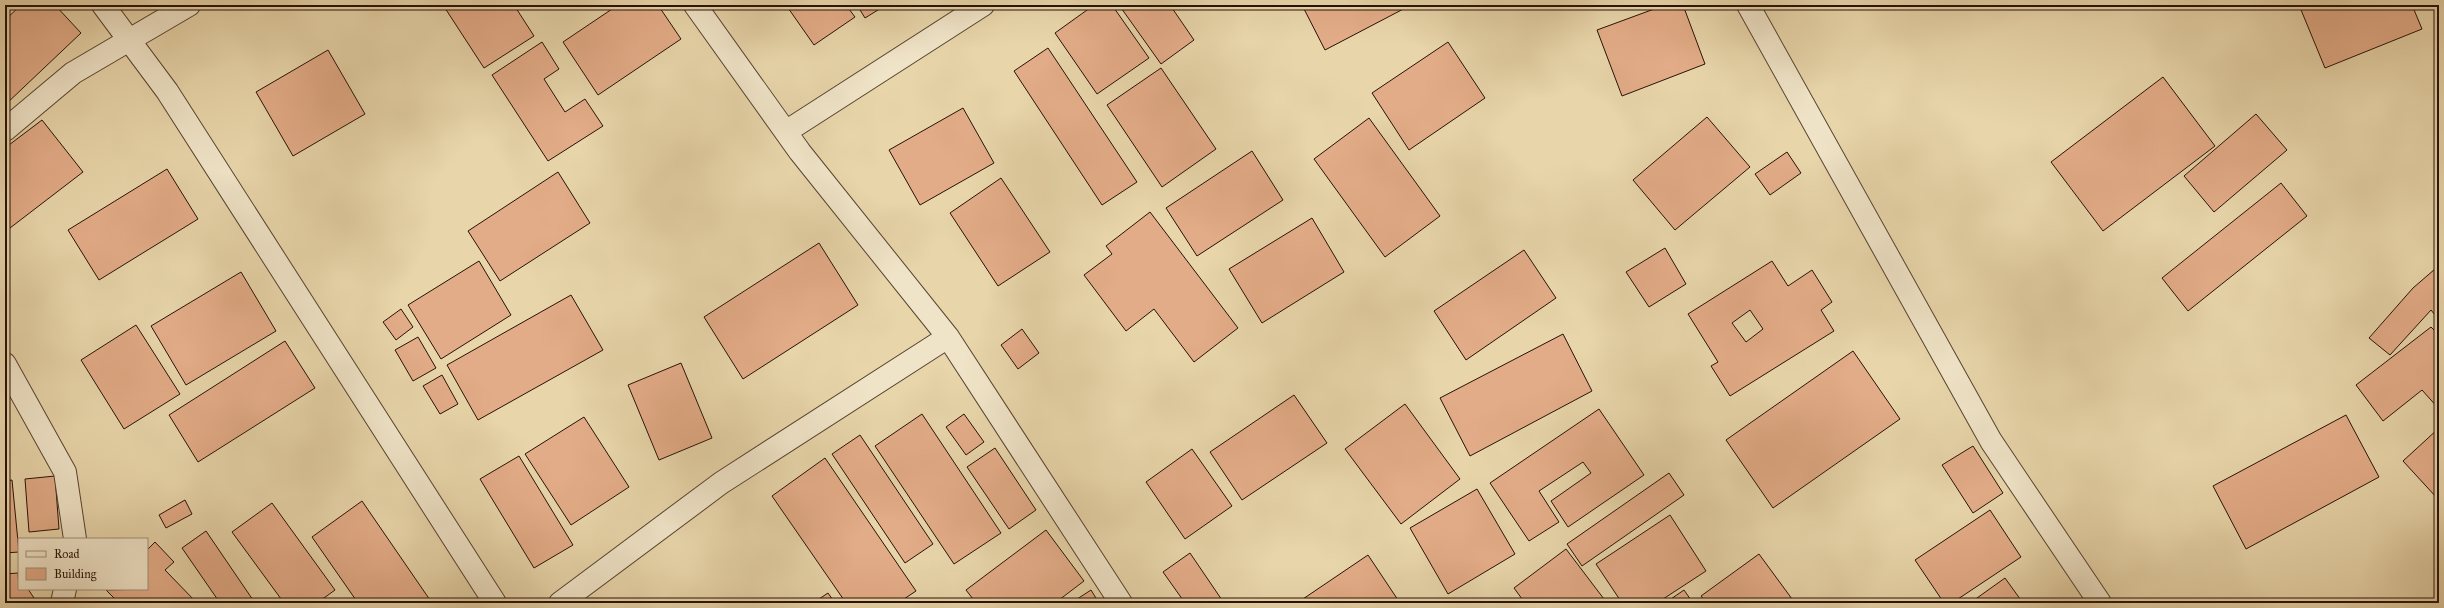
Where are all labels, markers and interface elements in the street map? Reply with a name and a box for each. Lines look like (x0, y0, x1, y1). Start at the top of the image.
legend (18, 538, 148, 590)
text: Road (54, 547, 80, 561)
text: Building (54, 567, 97, 582)

